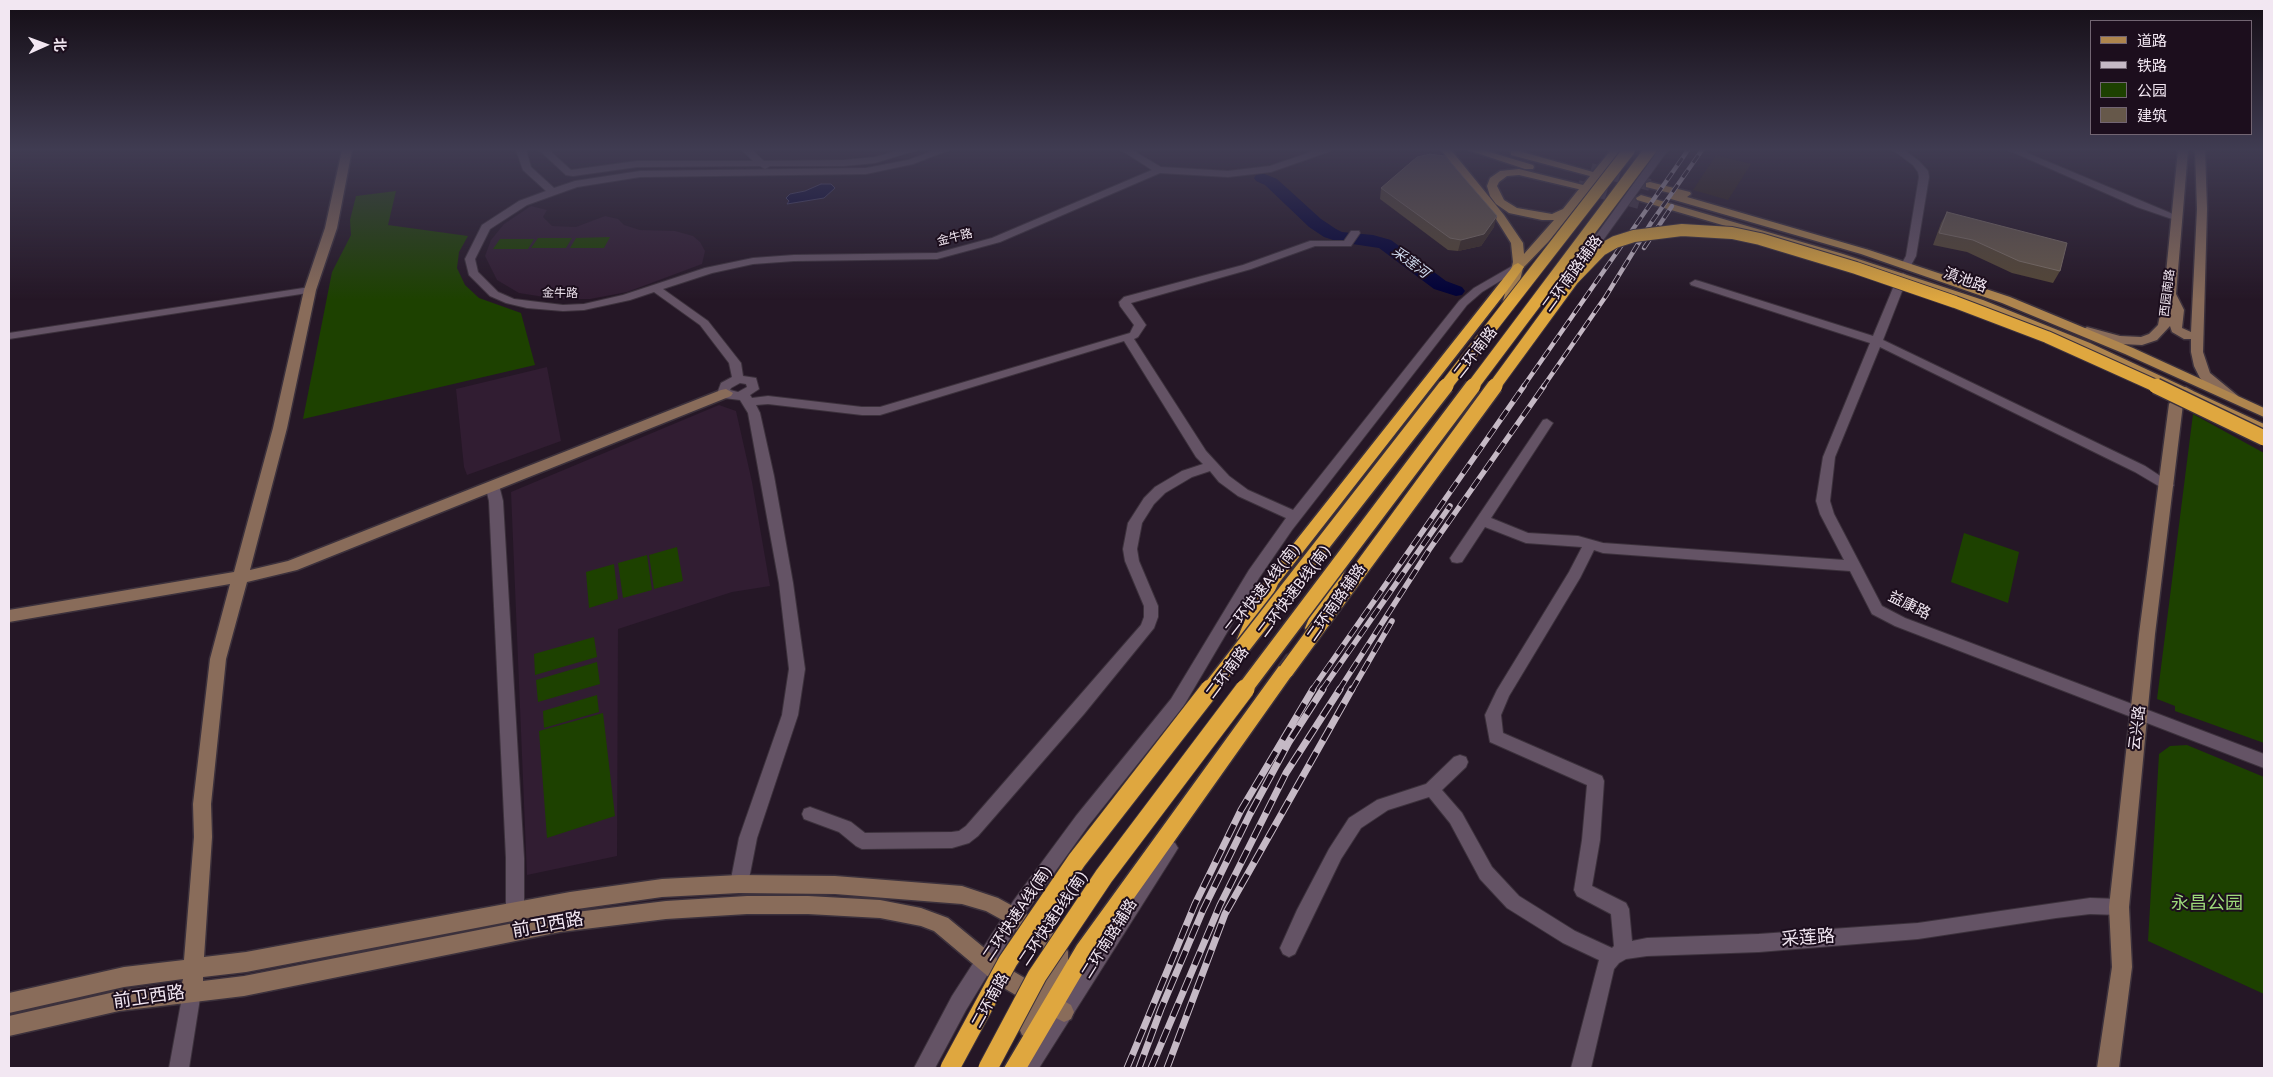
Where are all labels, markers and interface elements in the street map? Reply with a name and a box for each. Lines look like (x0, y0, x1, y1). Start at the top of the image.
north arrow (20, 20, 70, 70)
legend (2090, 20, 2253, 135)
text: 道路 (2137, 32, 2167, 50)
text: 北 (52, 37, 68, 52)
text: 铁路 (2137, 57, 2167, 75)
text: 公园 (2137, 82, 2167, 100)
text: 建筑 (2137, 107, 2167, 125)
street label: 金牛路 (936, 227, 974, 249)
street label: 二环南路辅路 (1539, 232, 1607, 316)
water label: 采莲河 (1388, 244, 1432, 282)
street label: 滇池路 (1941, 265, 1989, 297)
street label: 西园南路 (2158, 268, 2178, 318)
street label: 金牛路 (542, 286, 578, 302)
street label: 二环南路 (1450, 324, 1502, 382)
street label: 二环快速A线(南) (1222, 541, 1304, 639)
street label: 二环快速B线(南) (1255, 543, 1335, 641)
street label: 二环南路辅路 (1304, 561, 1370, 645)
street label: 益康路 (1885, 588, 1933, 624)
street label: 二环南路 (1203, 644, 1253, 702)
street label: 云兴路 (2126, 705, 2150, 751)
street label: 二环快速A线(南) (980, 863, 1056, 965)
street label: 二环快速B线(南) (1016, 868, 1092, 970)
park label: 永昌公园 (2171, 893, 2243, 915)
street label: 二环南路辅路 (1079, 896, 1141, 982)
street label: 前卫西路 (511, 909, 585, 943)
street label: 采莲路 (1780, 926, 1836, 952)
street label: 二环南路 (969, 970, 1013, 1032)
street label: 前卫西路 (112, 982, 186, 1014)

